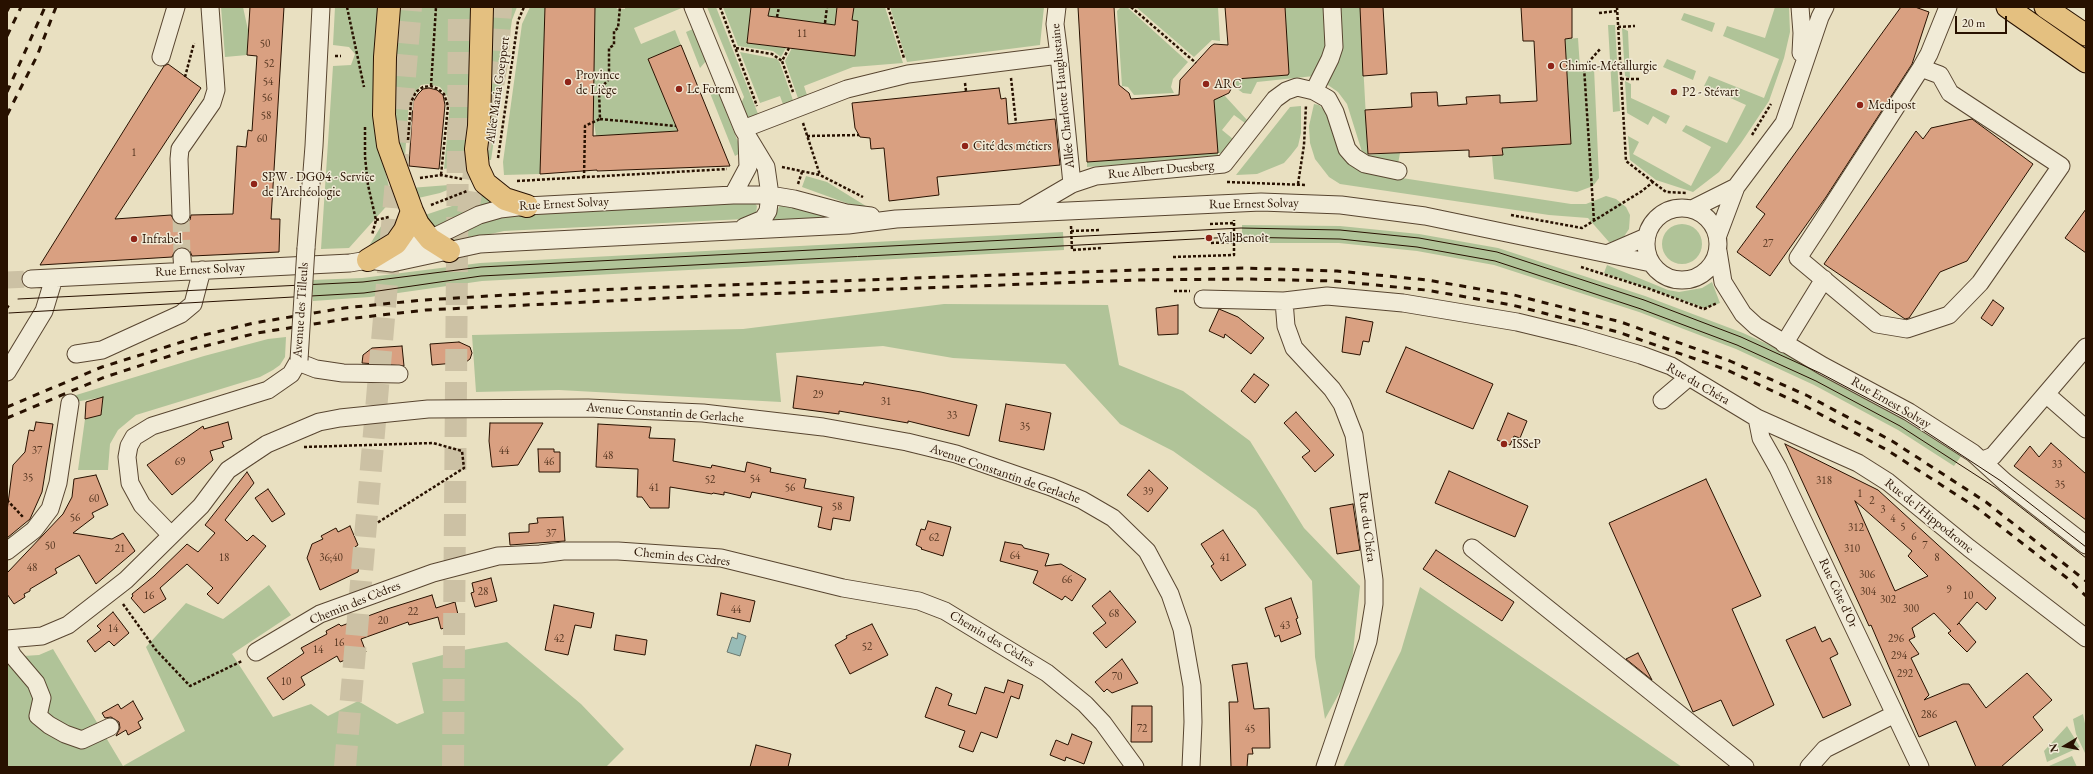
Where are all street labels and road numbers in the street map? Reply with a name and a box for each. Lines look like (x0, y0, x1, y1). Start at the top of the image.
street label: Allée Charlotte Hauglustaine (1048, 23, 1078, 169)
street label: Allée Maria Goeppert (483, 36, 513, 144)
street label: Rue Albert Duesberg (1107, 158, 1215, 182)
street label: Rue Ernest Solvay (519, 194, 609, 214)
street label: Rue Ernest Solvay (1209, 195, 1299, 213)
street label: Rue Ernest Solvay (155, 260, 245, 280)
street label: Avenue des Tilleuls (290, 262, 312, 358)
street label: Rue du Chéra (1664, 360, 1732, 408)
street label: Rue Ernest Solvay (1848, 374, 1934, 432)
street label: Avenue Constantin de Gerlache (586, 400, 744, 426)
street label: Avenue Constantin de Gerlache (928, 441, 1082, 507)
street label: Rue de l'Hippodrome (1881, 475, 1977, 557)
street label: Rue du Chéra (1355, 491, 1379, 563)
street label: Chemin des Cèdres (633, 544, 731, 570)
street label: Rue Côte d'Or (1815, 556, 1861, 630)
street label: Chemin des Cèdres (307, 578, 403, 628)
street label: Chemin des Cèdres (947, 607, 1037, 671)

